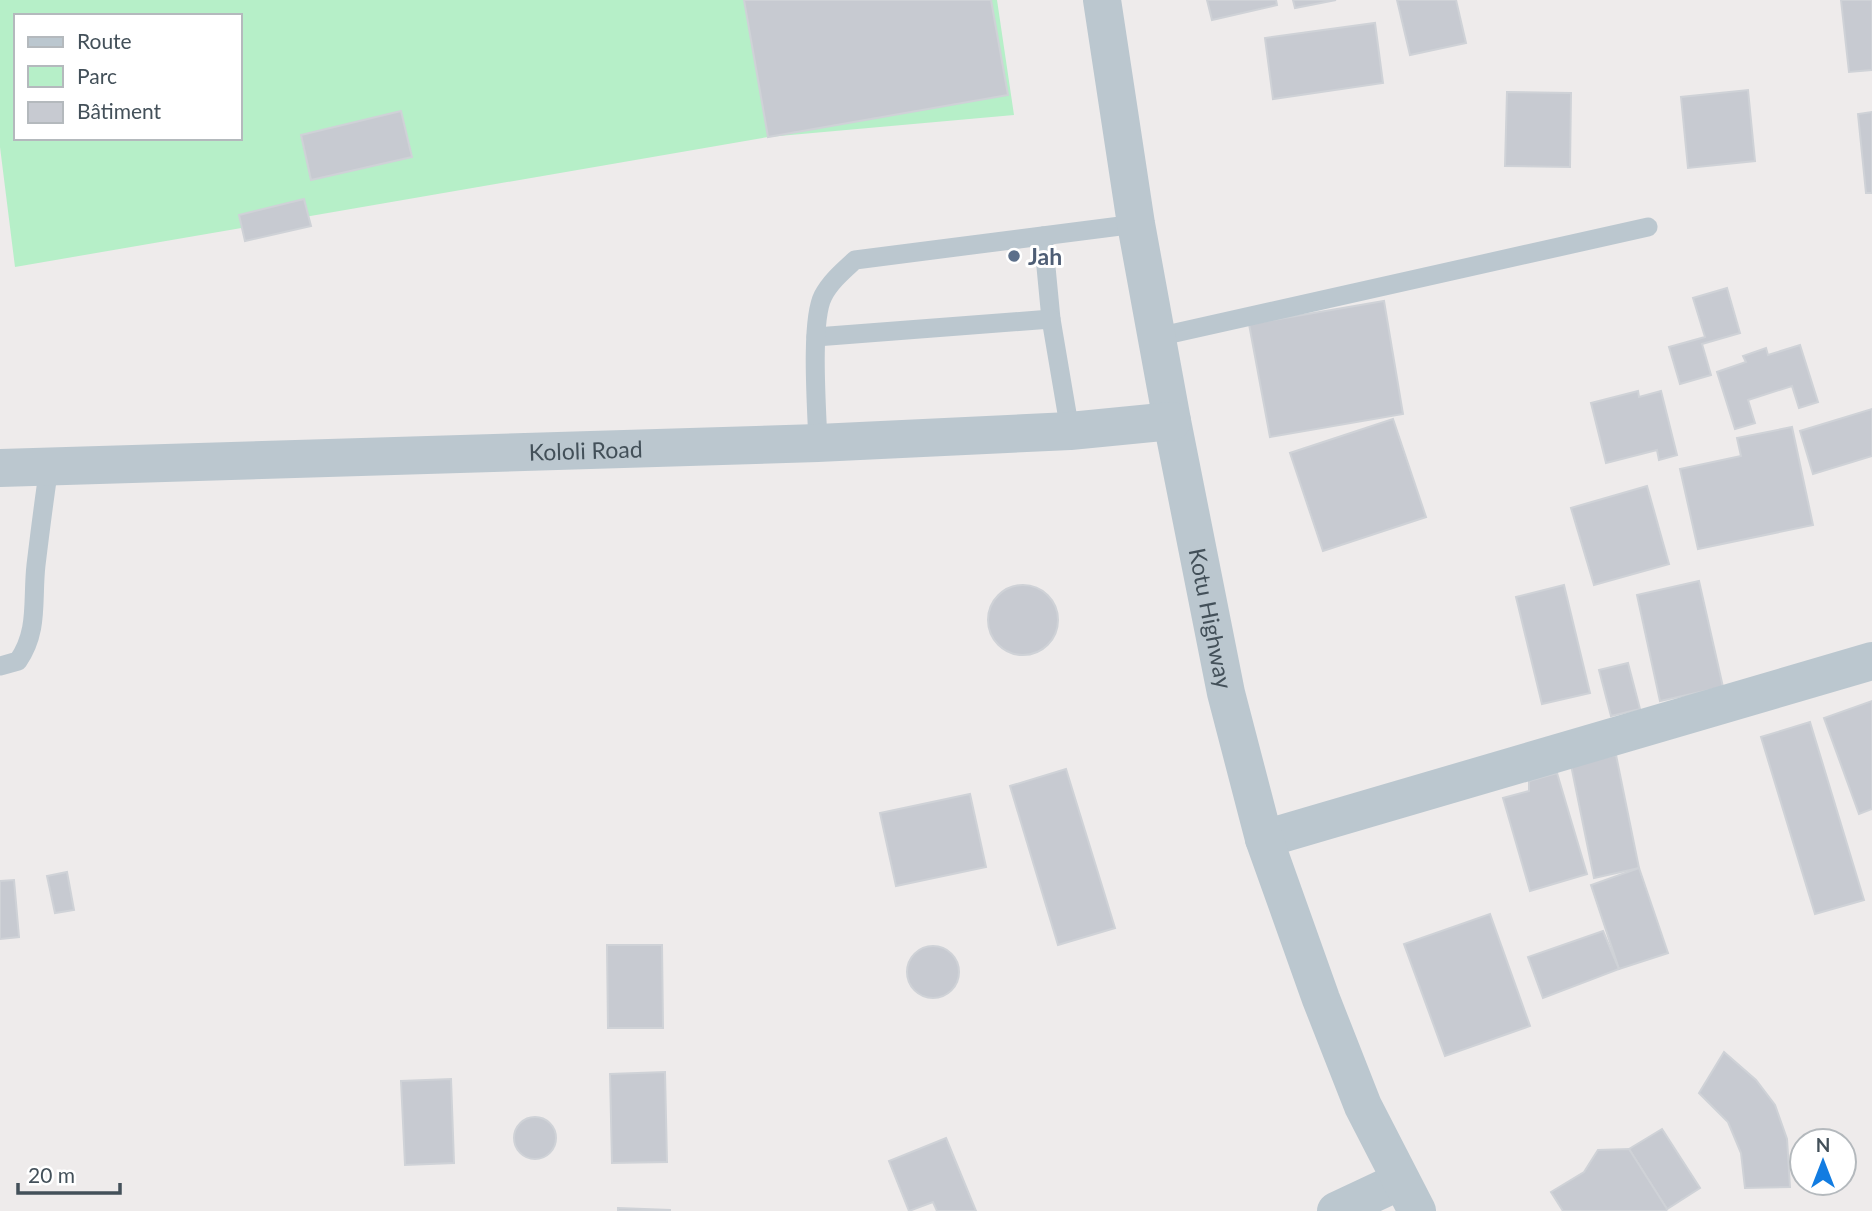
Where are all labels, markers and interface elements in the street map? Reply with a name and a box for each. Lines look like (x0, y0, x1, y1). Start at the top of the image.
legend (14, 14, 242, 140)
text: Route (77, 28, 132, 53)
text: Parc (77, 63, 117, 88)
text: Bâtiment (77, 98, 162, 123)
place label: Jah (1028, 242, 1062, 270)
marker: Jah (1006, 248, 1022, 264)
street label: Kololi Road (528, 434, 643, 466)
street label: Kotu Highway (1184, 546, 1239, 691)
north arrow (1788, 1127, 1858, 1197)
text: N (1816, 1133, 1830, 1156)
scale bar (18, 1152, 119, 1196)
text: 20 m (28, 1162, 75, 1187)

